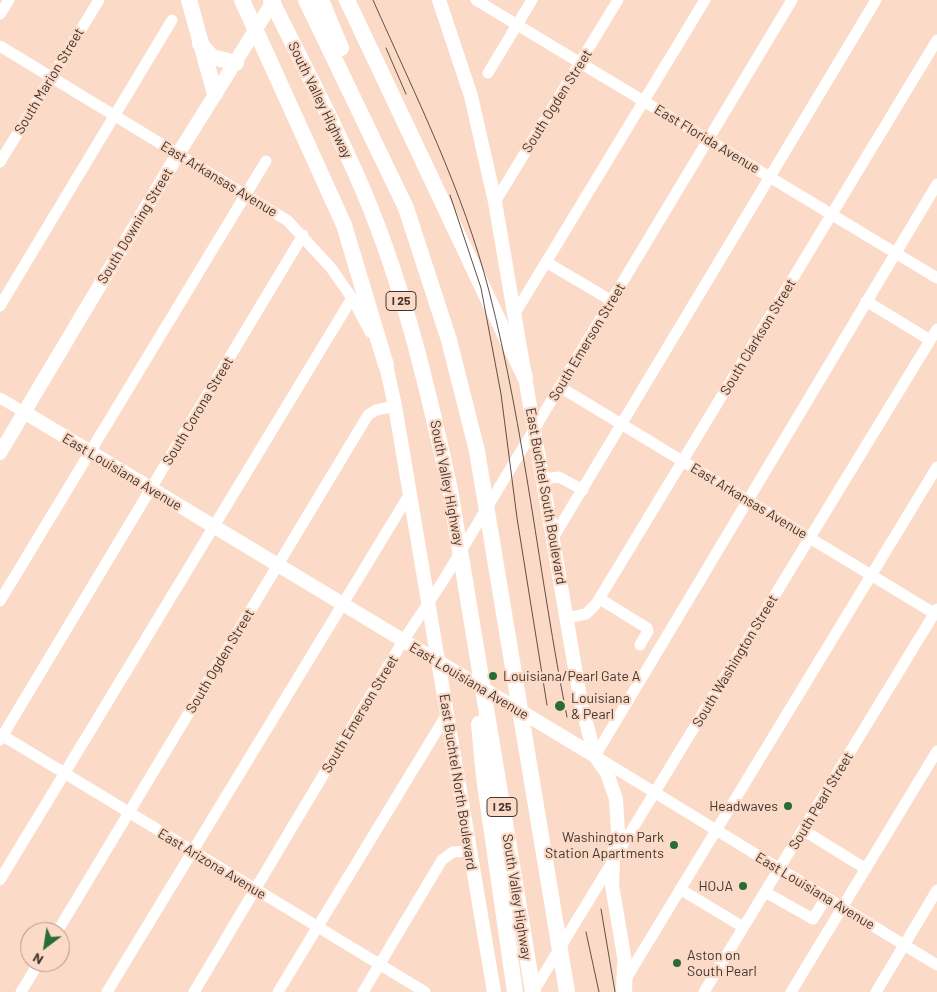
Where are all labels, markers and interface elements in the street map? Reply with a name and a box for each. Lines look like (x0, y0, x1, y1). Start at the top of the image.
street label: South Marion Street (11, 25, 87, 137)
street label: South Valley Highway (284, 39, 356, 161)
street label: South Ogden Street (518, 46, 596, 156)
street label: East Florida Avenue (651, 101, 763, 177)
street label: East Arkansas Avenue (158, 137, 280, 221)
street label: South Downing Street (94, 165, 176, 287)
street label: South Clarkson Street (717, 276, 799, 398)
street label: South Emerson Street (545, 280, 629, 404)
road number: I 25 (386, 292, 416, 310)
street label: South Corona Street (159, 354, 237, 468)
street label: East Buchtel South Boulevard (522, 406, 570, 586)
street label: South Valley Highway (427, 419, 467, 547)
street label: East Louisiana Avenue (59, 430, 185, 514)
street label: East Arkansas Avenue (688, 459, 810, 543)
street label: South Washington Street (689, 592, 781, 730)
street label: South Ogden Street (182, 606, 258, 716)
street label: East Louisiana Avenue (406, 639, 532, 723)
street label: South Emerson Street (318, 652, 402, 776)
place label: Louisiana/Pearl Gate A (503, 668, 640, 684)
marker: Louisiana/Pearl Gate A (487, 670, 499, 682)
place label: Louisiana & Pearl (571, 690, 630, 722)
street label: East Buchtel North Boulevard (436, 693, 480, 871)
marker: Louisiana & Pearl (553, 699, 567, 713)
street label: South Pearl Street (785, 749, 857, 853)
road number: I 25 (487, 798, 517, 816)
place label: Headwaves (709, 798, 778, 814)
marker: Headwaves (782, 800, 794, 812)
street label: East Arizona Avenue (155, 825, 269, 903)
place label: Washington Park Station Apartments (545, 829, 664, 862)
street label: South Valley Highway (499, 833, 535, 961)
marker: Washington Park Station Apartments (668, 839, 680, 851)
street label: East Louisiana Avenue (752, 849, 878, 933)
place label: HOJA (698, 878, 733, 894)
marker: HOJA (737, 880, 749, 892)
north arrow (20, 922, 70, 972)
place label: Aston on South Pearl (687, 947, 757, 980)
text: N (29, 950, 46, 969)
marker: Aston on South Pearl (671, 957, 683, 969)

